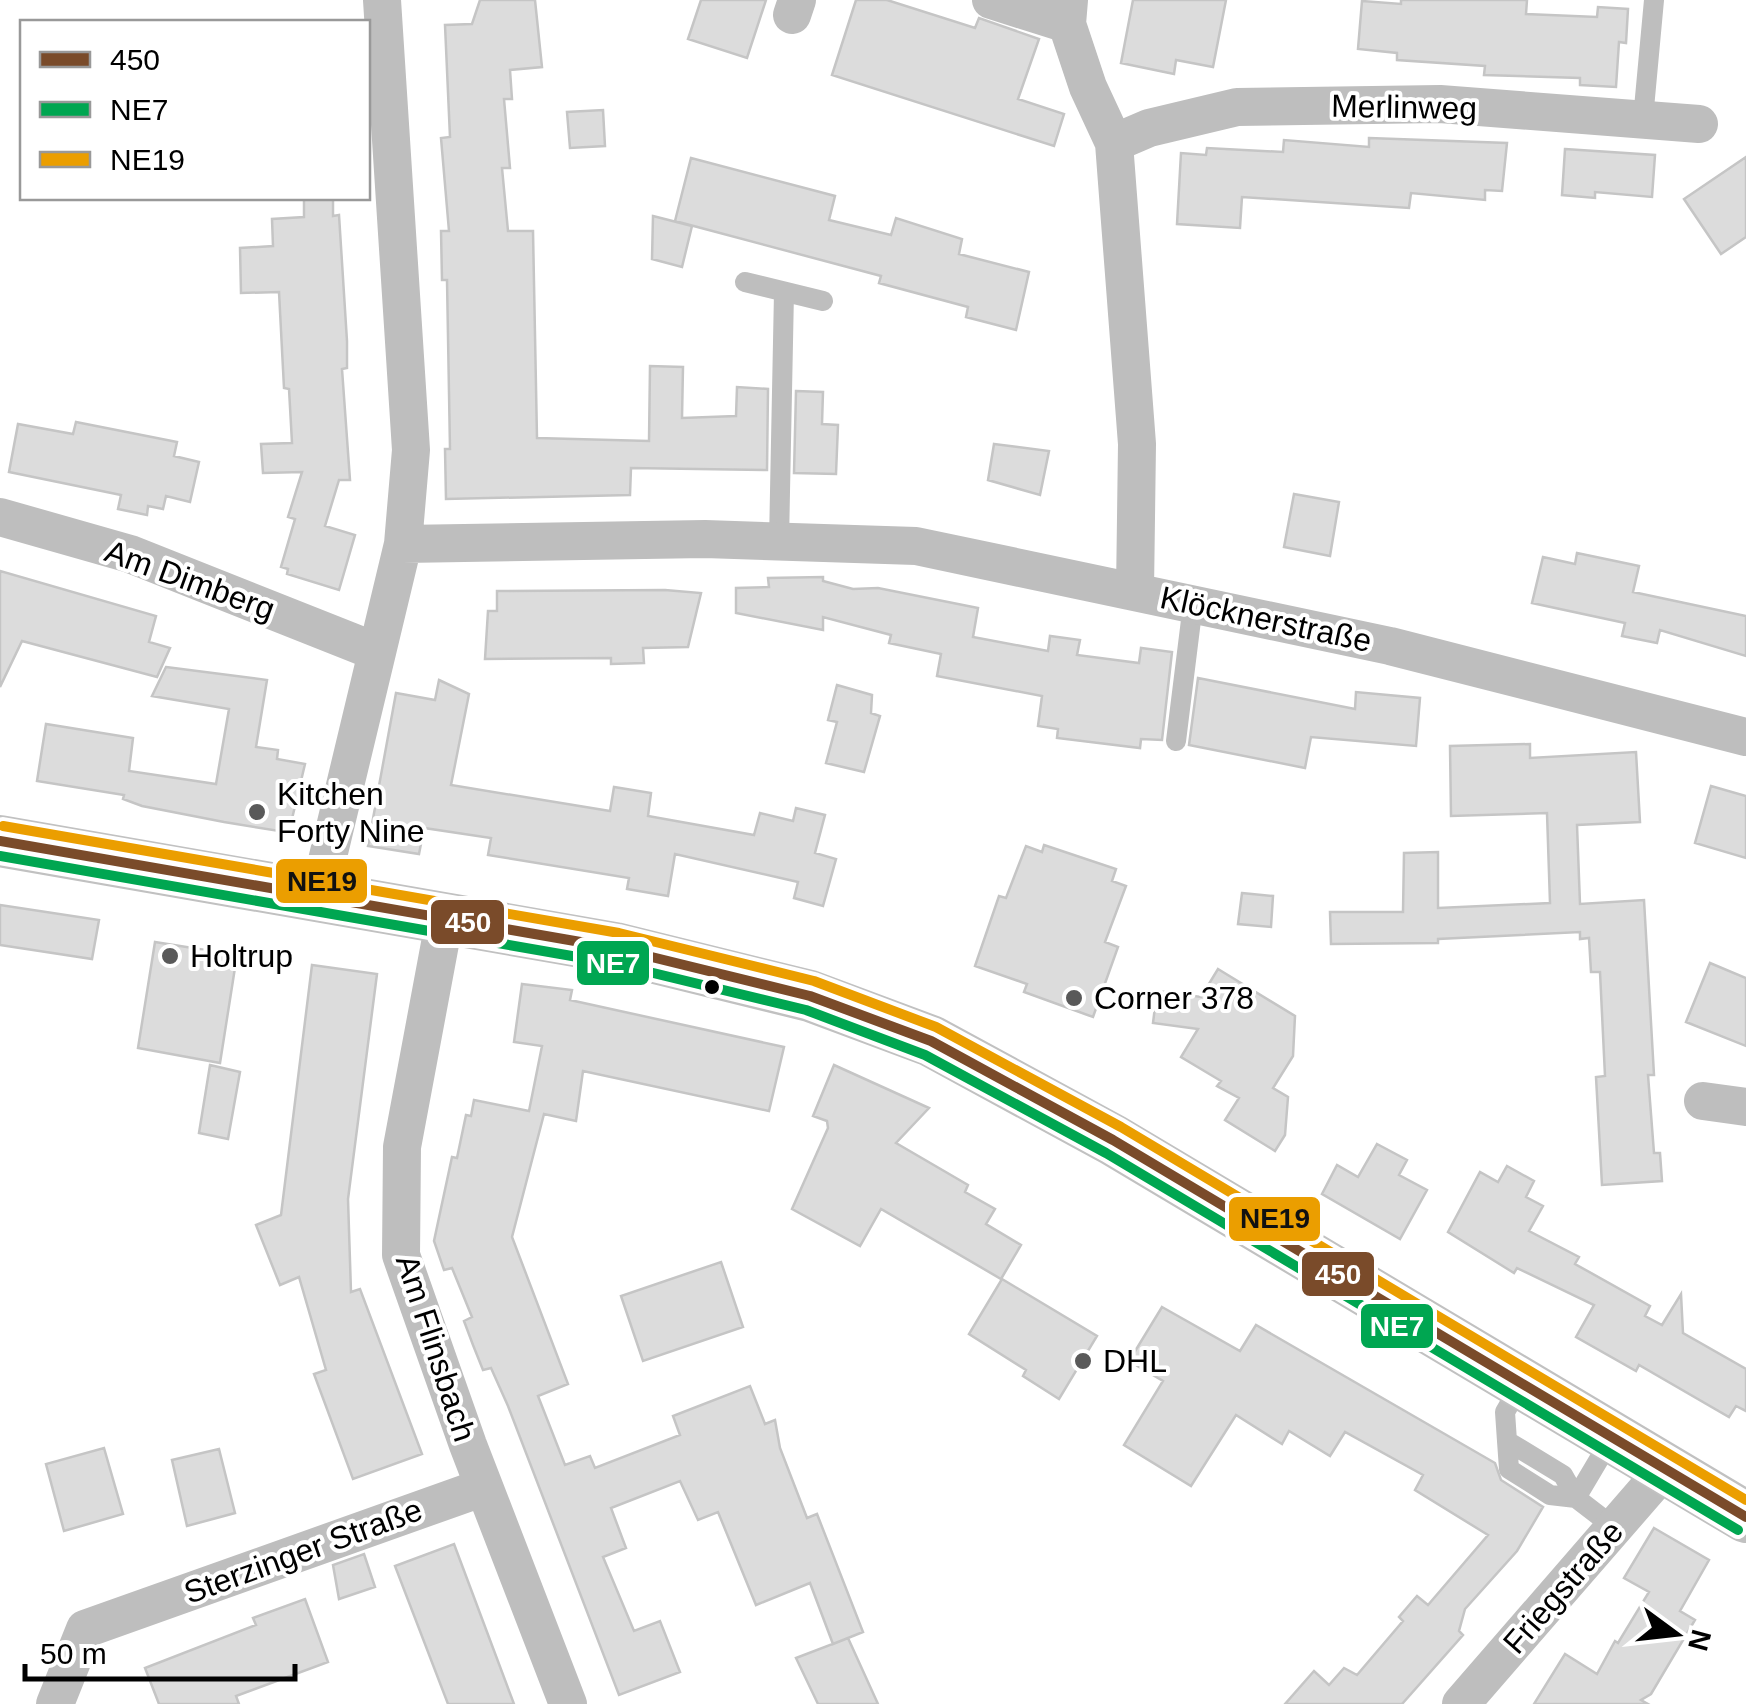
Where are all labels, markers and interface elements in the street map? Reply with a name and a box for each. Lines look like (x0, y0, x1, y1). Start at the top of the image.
legend (20, 20, 370, 200)
text: 450 (110, 43, 160, 76)
street label: Merlinweg (1331, 88, 1477, 126)
text: NE7 (110, 93, 168, 126)
text: NE19 (110, 143, 185, 176)
street label: Am Dimberg (100, 533, 280, 627)
street label: Klöcknerstraße (1157, 579, 1375, 659)
place label: Kitchen Forty Nine (277, 776, 425, 849)
marker: Kitchen Forty Nine (246, 801, 268, 823)
line badge: NE19 (274, 857, 369, 905)
text: NE19 (287, 866, 357, 897)
line badge: 450 (429, 898, 506, 946)
text: 450 (445, 907, 491, 938)
place label: Holtrup (190, 938, 293, 974)
line badge: NE7 (575, 939, 651, 987)
marker: Holtrup (159, 945, 181, 967)
text: NE7 (586, 948, 640, 979)
unlabelled marker (702, 977, 722, 997)
place label: Corner 378 (1094, 980, 1254, 1016)
marker: Corner 378 (1063, 987, 1085, 1009)
line badge: NE19 (1227, 1195, 1322, 1243)
text: NE19 (1240, 1203, 1310, 1234)
street label: Am Flinsbach (389, 1250, 483, 1446)
line badge: 450 (1300, 1250, 1376, 1298)
text: 450 (1315, 1259, 1361, 1290)
line badge: NE7 (1359, 1302, 1435, 1350)
text: NE7 (1370, 1311, 1424, 1342)
place label: DHL (1103, 1343, 1167, 1379)
marker: DHL (1072, 1350, 1094, 1372)
street label: Sterzinger Straße (179, 1491, 427, 1611)
street label: Friegstraße (1496, 1513, 1630, 1661)
north arrow (1626, 1584, 1726, 1684)
scale bar (25, 1619, 295, 1681)
text: N (1682, 1627, 1717, 1654)
text: 50 m (40, 1637, 107, 1670)

